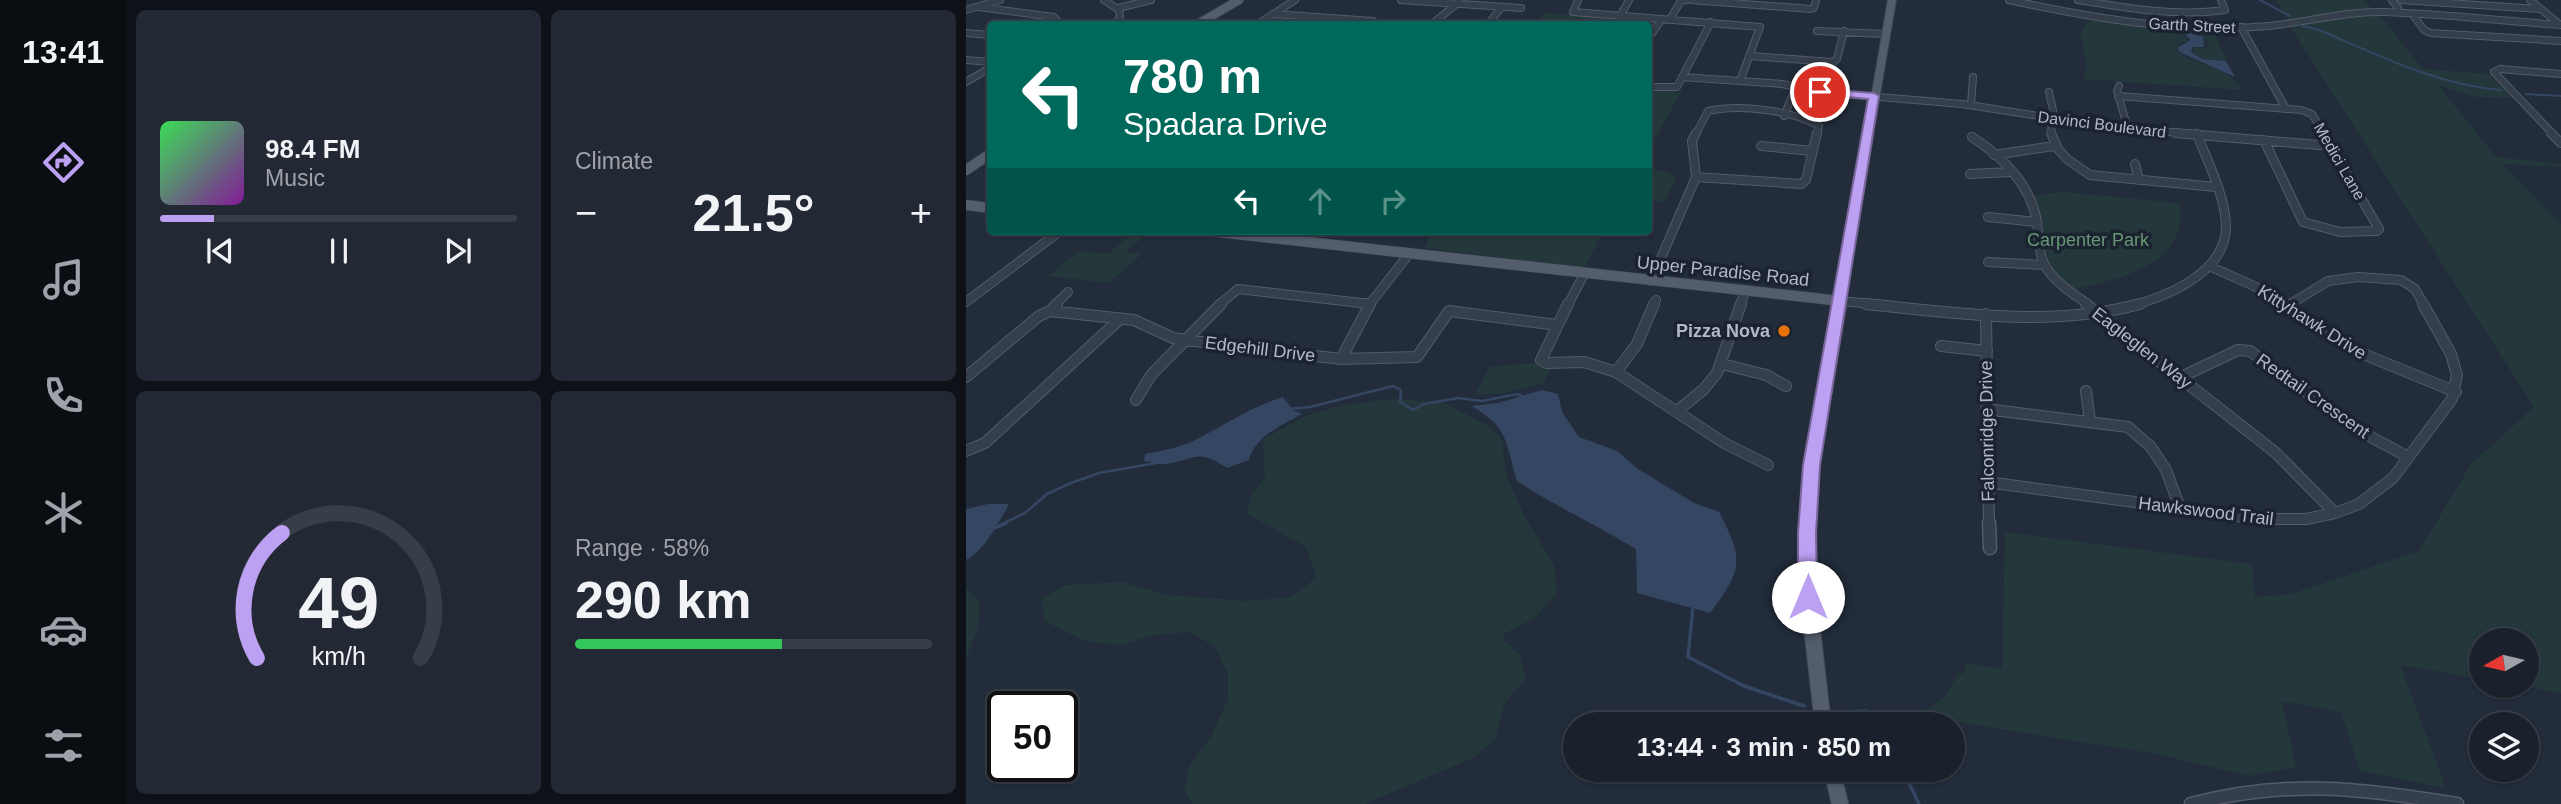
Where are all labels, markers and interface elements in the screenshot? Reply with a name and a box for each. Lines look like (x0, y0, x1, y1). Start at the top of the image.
street label: Garth Street (2148, 15, 2236, 36)
text: 13:41 (22, 34, 104, 70)
icon: left (1008, 49, 1099, 140)
text: 780 m (1123, 49, 1262, 103)
pin (1790, 62, 1850, 122)
icon: arrive (1801, 73, 1839, 111)
text: Spadara Drive (1123, 106, 1328, 142)
street label: Davinci Boulevard (2037, 108, 2167, 141)
street label: Medici Lane (2311, 120, 2369, 203)
text: 98.4 FM (265, 134, 360, 164)
icon: directions (39, 138, 88, 187)
text: Climate (575, 148, 653, 174)
text: Music (265, 165, 325, 191)
icon: left (1228, 182, 1266, 220)
icon: ahead (1301, 182, 1339, 220)
icon: right (1374, 182, 1412, 220)
text: 21.5° (692, 184, 815, 242)
text: − (575, 192, 597, 234)
text: + (910, 192, 932, 234)
park label: Carpenter Park (2027, 230, 2150, 250)
icon: previous (201, 232, 239, 270)
icon: pause (320, 232, 358, 270)
icon: next (439, 232, 477, 270)
street label: Upper Paradise Road (1636, 252, 1810, 290)
icon: music (39, 255, 88, 304)
street label: Kittyhawk Drive (2254, 281, 2370, 363)
street label: Eagleglen Way (2088, 303, 2196, 393)
place label: Pizza Nova (1676, 321, 1771, 341)
marker: Pizza Nova (1776, 323, 1792, 339)
street label: Edgehill Drive (1204, 332, 1316, 366)
street label: Redtail Crescent (2253, 350, 2373, 442)
street label: Falconridge Drive (1976, 360, 1998, 502)
icon: phone (39, 371, 88, 420)
icon: climate (39, 488, 88, 537)
street label: Hawkswood Trail (2137, 493, 2275, 529)
text: Range · 58% (575, 535, 709, 561)
position arrow (1771, 560, 1845, 634)
text: 49 (298, 563, 379, 644)
text: 290 km (575, 571, 751, 629)
icon: car (39, 605, 88, 654)
north arrow (2469, 628, 2539, 698)
map controls (2469, 628, 2539, 782)
text: km/h (311, 642, 366, 670)
speed limit sign: 50 (987, 691, 1078, 782)
button: layers (2469, 712, 2539, 782)
icon: filters (39, 721, 88, 770)
text: 13:44 · 3 min · 850 m (1637, 732, 1891, 762)

